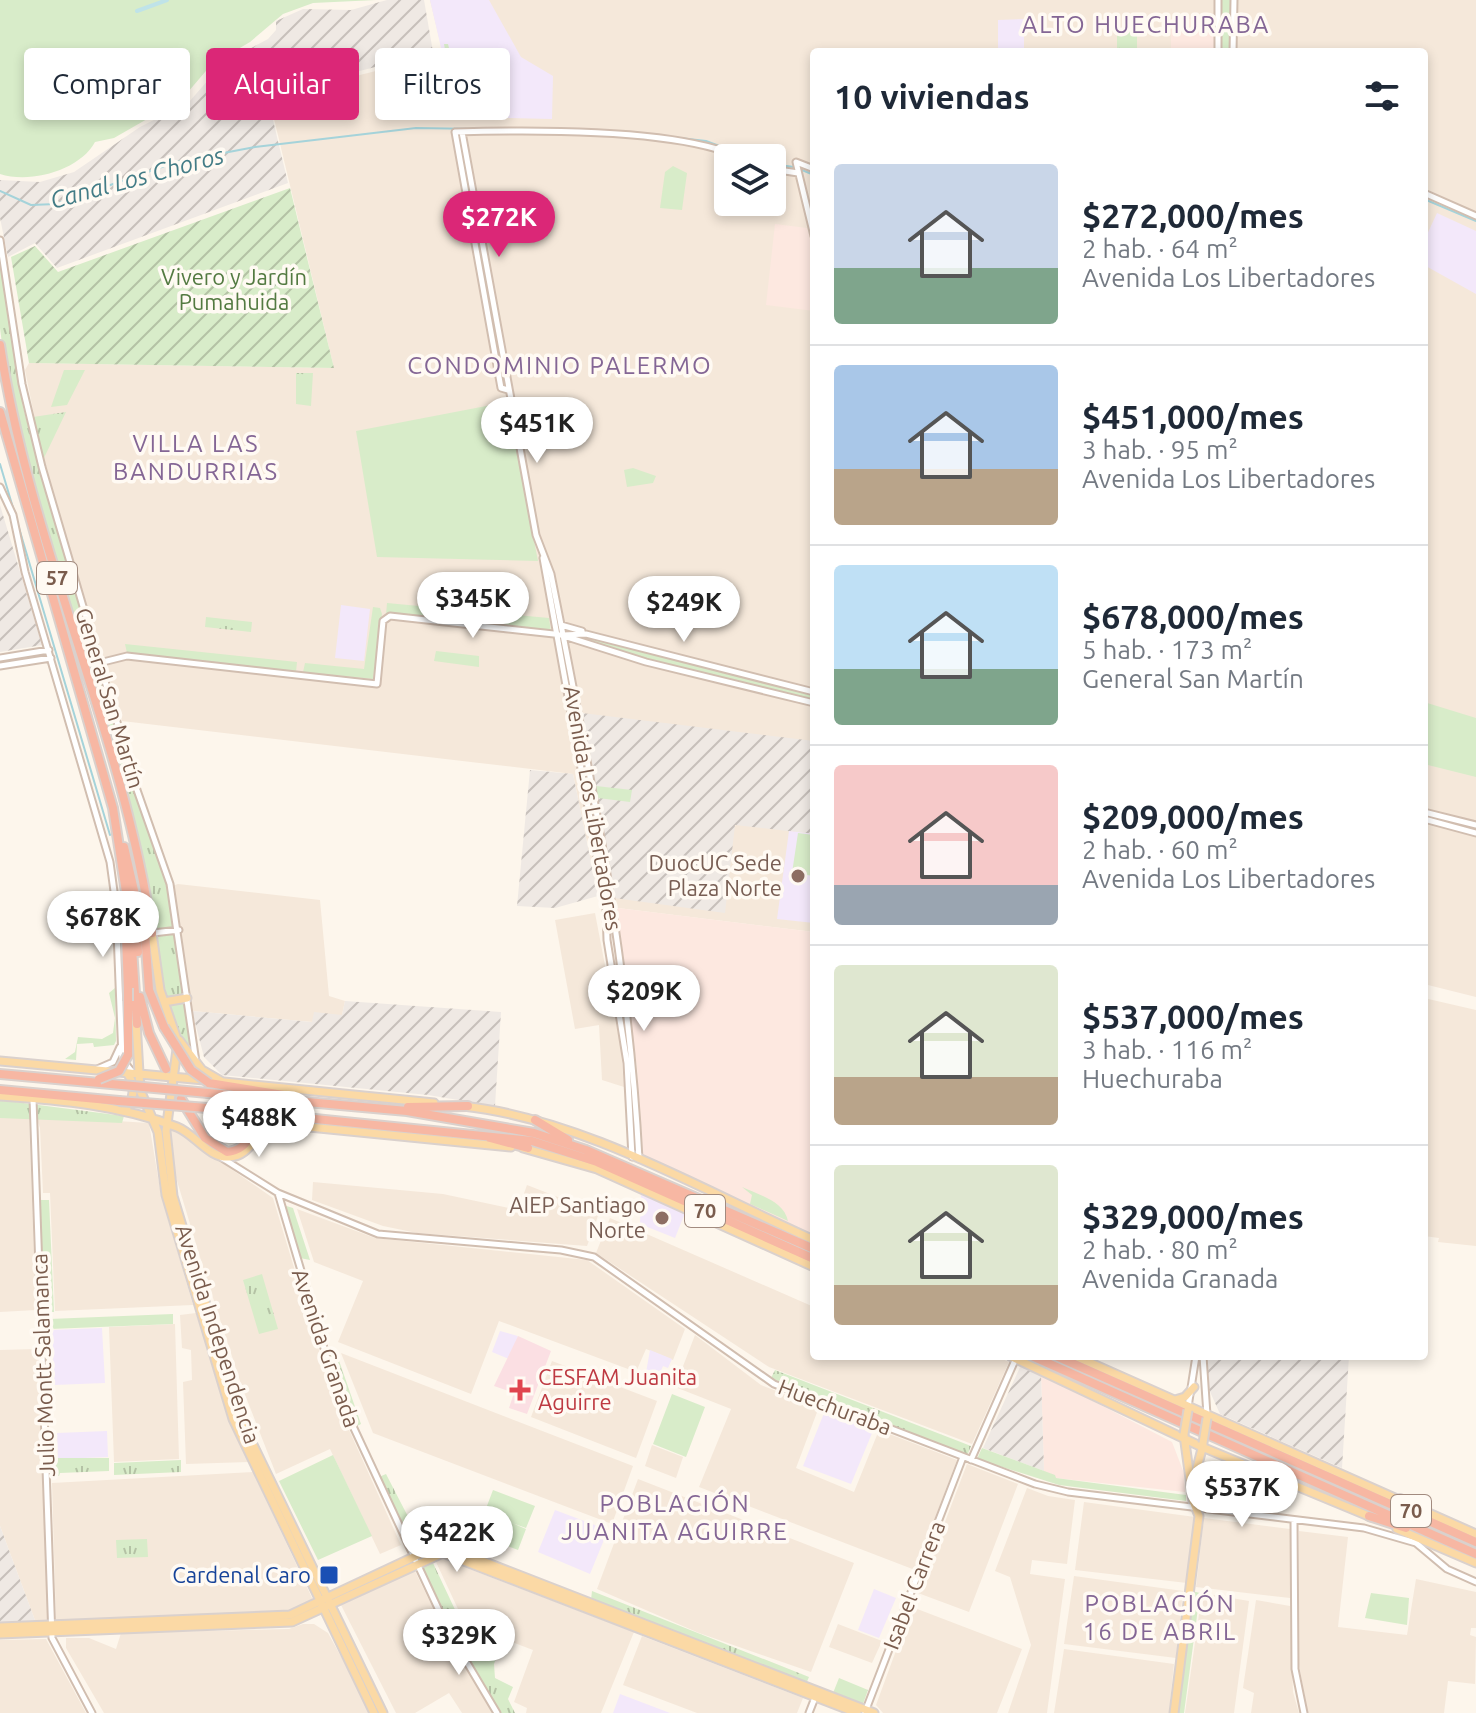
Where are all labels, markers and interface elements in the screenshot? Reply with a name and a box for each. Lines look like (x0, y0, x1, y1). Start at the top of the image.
district label: ALTO HUECHURABA (1022, 11, 1270, 38)
chip: Comprar (24, 48, 190, 120)
chip: Alquilar (206, 48, 359, 120)
chip: Filtros (375, 48, 510, 120)
icon: filters (1360, 74, 1404, 118)
text: 10 viviendas (834, 77, 1030, 115)
water label: Canal Los Choros (47, 141, 227, 214)
map controls (714, 144, 786, 216)
button: layers (714, 144, 786, 216)
pin: $272K (443, 191, 555, 259)
icon: home (898, 196, 994, 292)
text: $272,000/mes (1082, 196, 1304, 234)
text: $272K (461, 202, 537, 231)
text: 2 hab. · 64 m² (1082, 234, 1238, 263)
text: Avenida Los Libertadores (1082, 263, 1375, 292)
park label: Vivero y Jardín Pumahuida (161, 264, 307, 314)
district label: CONDOMINIO PALERMO (407, 352, 713, 379)
pin: $451K (481, 397, 593, 465)
icon: home (898, 397, 994, 493)
text: $451,000/mes (1082, 397, 1304, 435)
text: $451K (499, 408, 575, 437)
district label: VILLA LAS BANDURRIAS (113, 430, 279, 485)
text: 3 hab. · 95 m² (1082, 435, 1238, 464)
text: Avenida Los Libertadores (1082, 464, 1375, 493)
road number: 57 (37, 562, 77, 594)
pin: $345K (417, 572, 529, 640)
pin: $249K (628, 576, 740, 644)
text: $345K (435, 583, 511, 612)
text: $249K (646, 587, 722, 616)
icon: home (898, 597, 994, 693)
text: $678,000/mes (1082, 597, 1304, 635)
street label: General San Martín (71, 604, 150, 791)
text: 5 hab. · 173 m² (1082, 635, 1252, 664)
text: General San Martín (1082, 664, 1304, 693)
street label: Avenida Los Libertadores (560, 684, 627, 932)
icon: home (898, 797, 994, 893)
text: $209,000/mes (1082, 797, 1304, 835)
text: 2 hab. · 60 m² (1082, 835, 1238, 864)
place label: DuocUC Sede Plaza Norte (649, 850, 782, 900)
text: Avenida Los Libertadores (1082, 864, 1375, 893)
marker: DuocUC Sede Plaza Norte (789, 867, 807, 885)
pin: $678K (47, 891, 159, 959)
text: $678K (65, 902, 141, 931)
pin: $209K (588, 965, 700, 1033)
text: $209K (606, 976, 682, 1005)
icon: home (898, 997, 994, 1093)
text: $537,000/mes (1082, 997, 1304, 1035)
text: 3 hab. · 116 m² (1082, 1035, 1252, 1064)
text: Huechuraba (1082, 1064, 1223, 1093)
pin: $488K (203, 1091, 315, 1159)
text: $488K (221, 1102, 297, 1131)
place label: AIEP Santiago Norte (509, 1192, 646, 1242)
road number: 70 (685, 1195, 725, 1227)
icon: home (898, 1197, 994, 1293)
text: $329,000/mes (1082, 1197, 1304, 1235)
marker: AIEP Santiago Norte (653, 1209, 671, 1227)
street label: Avenida Independencia (171, 1221, 266, 1447)
text: 2 hab. · 80 m² (1082, 1235, 1238, 1264)
street label: Julio Montt Salamanca (26, 1253, 59, 1477)
text: Avenida Granada (1082, 1264, 1278, 1293)
street label: Avenida Granada (288, 1265, 365, 1430)
place label: CESFAM Juanita Aguirre (538, 1364, 697, 1414)
street label: Huechuraba (775, 1374, 895, 1440)
marker: CESFAM Juanita Aguirre (509, 1379, 531, 1401)
pin: $537K (1186, 1461, 1298, 1529)
text: $537K (1204, 1472, 1280, 1501)
district label: POBLACIÓN JUANITA AGUIRRE (561, 1489, 789, 1545)
road number: 70 (1391, 1495, 1431, 1527)
pin: $422K (401, 1506, 513, 1574)
text: $422K (419, 1517, 495, 1546)
street label: Isabel Carrera (878, 1517, 949, 1653)
place label: Cardenal Caro (172, 1562, 311, 1587)
marker: Cardenal Caro (318, 1564, 340, 1586)
district label: POBLACIÓN 16 DE ABRIL (1083, 1589, 1237, 1645)
pin: $329K (403, 1609, 515, 1677)
text: $329K (421, 1620, 497, 1649)

